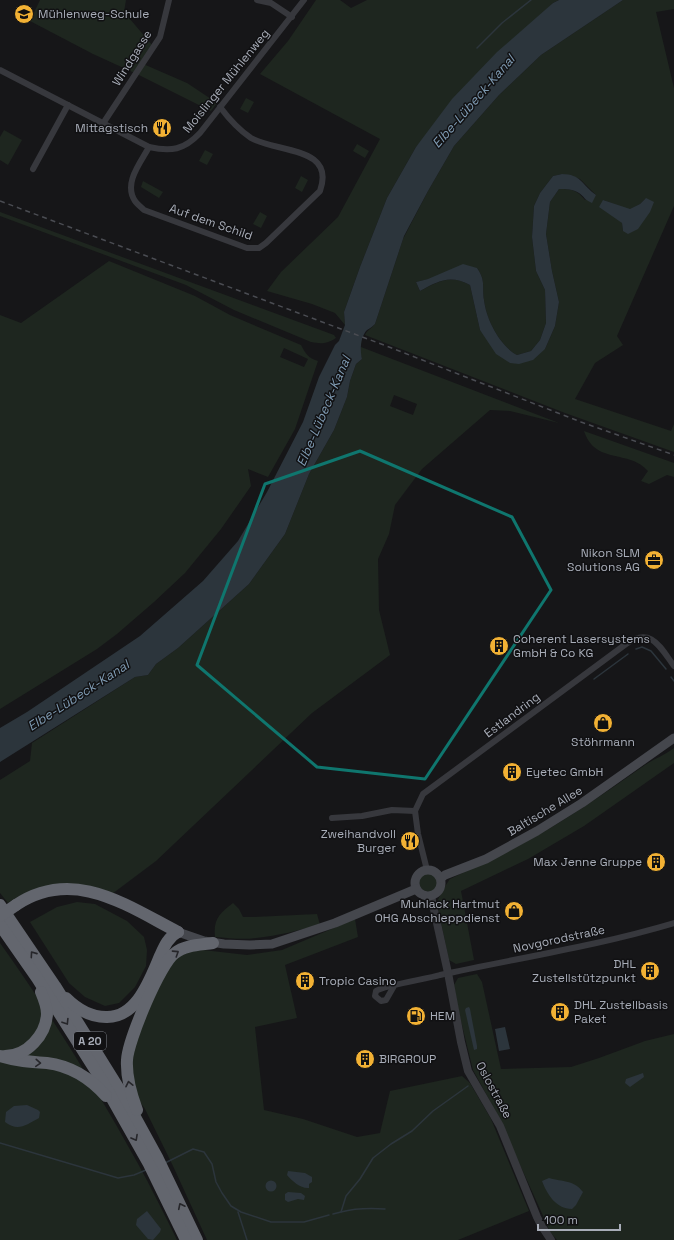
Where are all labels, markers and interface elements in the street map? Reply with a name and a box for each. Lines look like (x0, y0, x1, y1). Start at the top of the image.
school or university icon: Mühlenweg-Schule (13, 3, 35, 25)
place label: Mühlenweg-Schule (38, 6, 149, 22)
street label: Moislinger Mühlenweg (179, 26, 273, 136)
street label: Windgasse (109, 27, 155, 89)
water label: Elbe-Lübeck-Kanal (428, 50, 520, 151)
restaurant icon: Mittagstisch (151, 117, 173, 139)
place label: Mittagstisch (75, 120, 148, 136)
street label: Auf dem Schild (167, 200, 255, 244)
water label: Elbe-Lübeck-Kanal (293, 352, 355, 469)
place label: Nikon SLM Solutions AG (567, 545, 640, 575)
office icon: Nikon SLM Solutions AG (643, 549, 665, 571)
place label: Coherent Lasersystems GmbH & Co KG (513, 631, 650, 661)
building icon: Coherent Lasersystems GmbH & Co KG (488, 635, 510, 657)
water label: Elbe-Lübeck-Kanal (24, 655, 134, 735)
street label: Estlandring (481, 689, 543, 741)
shop icon: Stöhrmann (592, 712, 614, 734)
place label: Stöhrmann (571, 734, 635, 750)
building icon: Eyetec GmbH (501, 761, 523, 783)
place label: Eyetec GmbH (526, 764, 603, 780)
street label: Baltische Allee (505, 782, 585, 840)
place label: Zweihandvoll Burger (321, 826, 396, 856)
restaurant icon: Zweihandvoll Burger (399, 830, 421, 852)
building icon: Max Jenne Gruppe (645, 851, 667, 873)
place label: Max Jenne Gruppe (533, 854, 642, 870)
place label: Muhlack Hartmut OHG Abschleppdienst (375, 896, 500, 926)
shop icon: Muhlack Hartmut OHG Abschleppdienst (503, 900, 525, 922)
street label: Novgorodstraße (512, 921, 606, 957)
one-way arrow (172, 950, 179, 957)
one-way arrow (30, 951, 38, 958)
place label: DHL Zustellstützpunkt (532, 956, 636, 986)
building icon: DHL Zustellstützpunkt (639, 960, 661, 982)
building icon: Tropic Casino (294, 970, 316, 992)
place label: Tropic Casino (319, 973, 396, 989)
place label: DHL Zustellbasis Paket (574, 997, 668, 1027)
building icon: DHL Zustellbasis Paket (549, 1001, 571, 1023)
fuel station icon: HEM (405, 1005, 427, 1027)
place label: HEM (430, 1008, 455, 1024)
one-way arrow (61, 1018, 69, 1025)
road number: A 20 (74, 1032, 106, 1050)
building icon: BIRGROUP (354, 1048, 376, 1070)
place label: BIRGROUP (379, 1051, 436, 1067)
one-way arrow (35, 1058, 41, 1067)
street label: Oslostraße (472, 1059, 516, 1121)
one-way arrow (126, 1080, 134, 1087)
one-way arrow (130, 1134, 137, 1141)
one-way arrow (178, 1203, 186, 1211)
scale bar (538, 1206, 620, 1232)
text: 100 m (544, 1212, 578, 1228)

